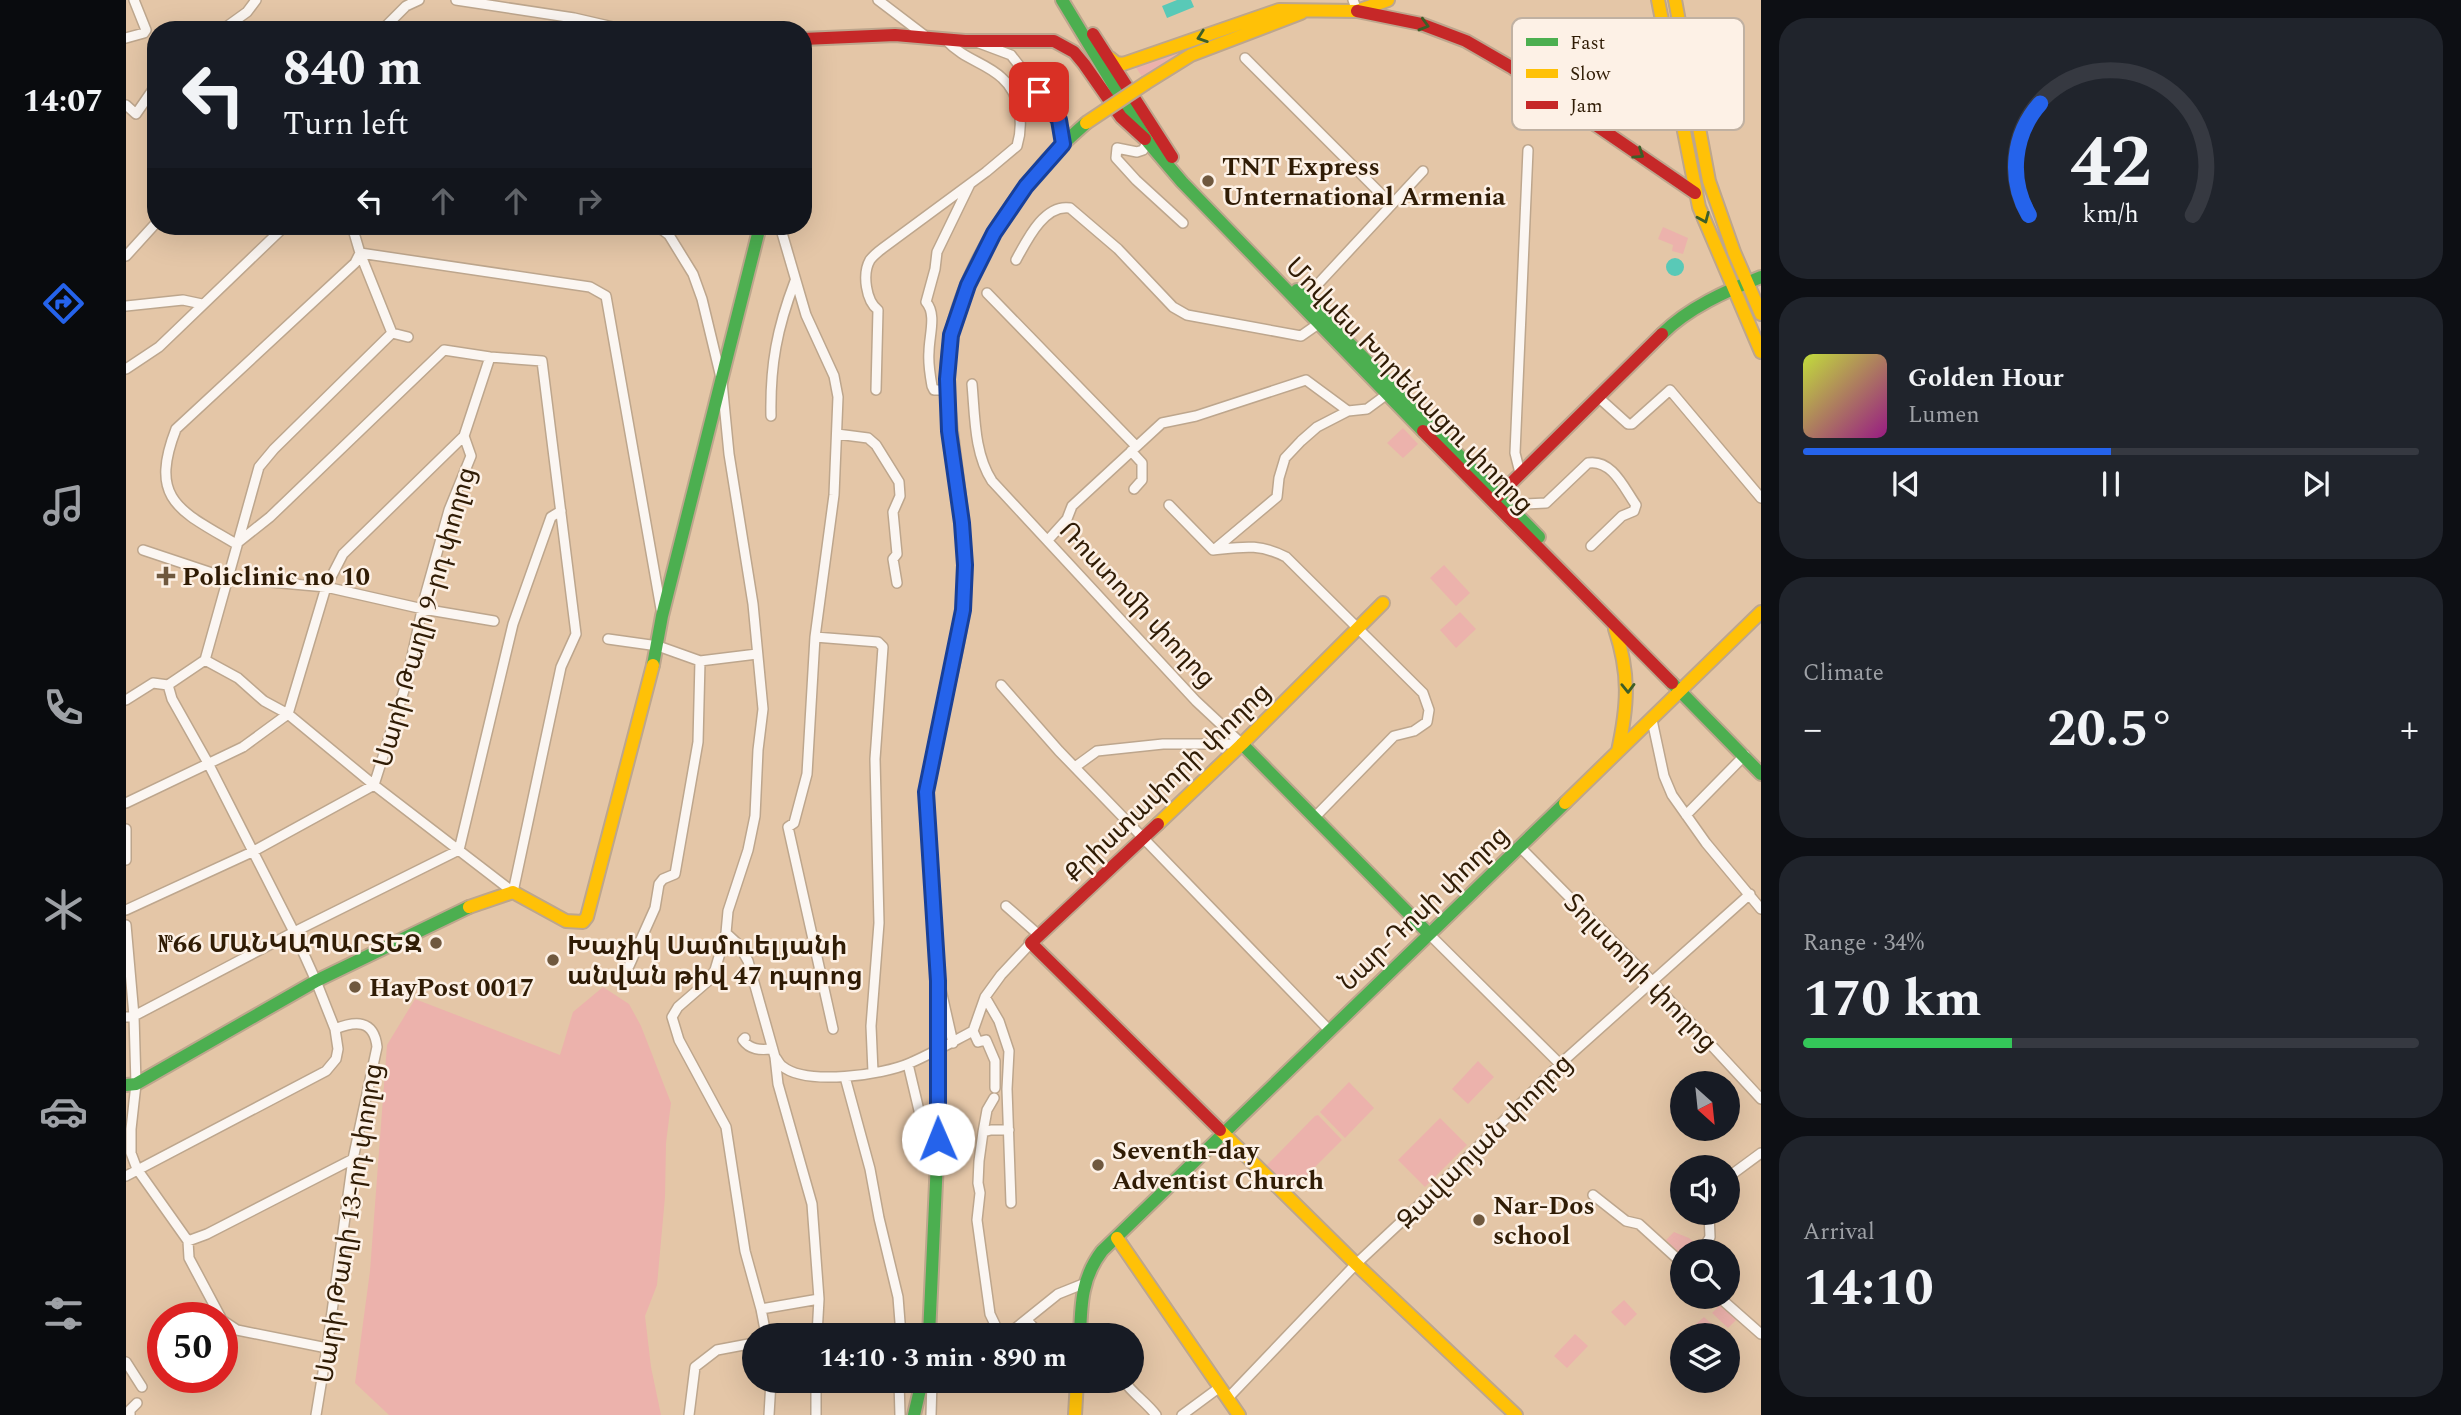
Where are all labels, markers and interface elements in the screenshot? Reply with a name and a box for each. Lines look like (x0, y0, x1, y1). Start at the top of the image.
one-way arrow (1418, 17, 1430, 32)
legend (1512, 18, 1744, 130)
one-way arrow (1196, 29, 1208, 43)
text: Fast (1570, 29, 1606, 58)
text: 840 m (283, 32, 422, 107)
icon: left (168, 49, 259, 140)
text: Slow (1570, 60, 1611, 89)
pin (1009, 62, 1069, 122)
icon: arrive (1020, 73, 1058, 111)
text: 14:07 (23, 77, 103, 126)
text: Jam (1570, 92, 1602, 121)
text: Turn left (283, 100, 409, 149)
text: 42 (2070, 108, 2152, 219)
one-way arrow (1632, 145, 1645, 158)
place label: TNT Express Unternational Armenia (1222, 147, 1506, 217)
marker: TNT Express Unternational Armenia (1200, 173, 1216, 189)
icon: left (351, 182, 389, 220)
icon: ahead (424, 182, 462, 220)
icon: ahead (497, 182, 535, 220)
icon: right (570, 182, 608, 220)
text: km/h (2083, 196, 2139, 234)
one-way arrow (1695, 211, 1709, 223)
street label: Մովսես Խորենացու փողոց (1275, 248, 1543, 523)
icon: directions (39, 279, 88, 328)
text: Golden Hour (1908, 358, 2064, 398)
text: Lumen (1908, 398, 1980, 433)
street label: Սարի Թաղի 9-րդ փողոց (363, 462, 487, 772)
icon: previous (1887, 465, 1925, 503)
icon: pause (2092, 465, 2130, 503)
icon: next (2297, 465, 2335, 503)
icon: music (39, 481, 88, 530)
street label: Ռոստոմի փողոց (1049, 512, 1225, 697)
place label: Policlinic no 10 (182, 557, 370, 597)
marker: Policlinic no 10 (156, 566, 176, 586)
text: Climate (1803, 656, 1884, 691)
street label: Քրիստափորի փողոց (1055, 673, 1280, 892)
icon: phone (39, 683, 88, 732)
one-way arrow (1620, 683, 1636, 693)
text: 20.5° (2047, 690, 2175, 769)
text: − (1803, 701, 1822, 759)
text: + (2400, 701, 2419, 759)
street label: Նար-Դոսի փողոց (1329, 816, 1518, 1001)
street label: Տոլստոյի փողոց (1554, 884, 1727, 1061)
icon: climate (39, 885, 88, 934)
place label: №66 ՄԱՆԿԱՊԱՐՏԵԶ (158, 924, 422, 964)
place label: Խաչիկ Սամուելյանի անվան թիվ 47 դպրոց (567, 926, 863, 996)
text: Range · 34% (1803, 926, 1924, 961)
marker: №66 ՄԱՆԿԱՊԱՐՏԵԶ (428, 935, 444, 951)
marker: Խաչիկ Սամուելյանի անվան թիվ 47 դպրոց (545, 952, 561, 968)
text: 170 km (1803, 960, 1982, 1039)
place label: HayPost 0017 (369, 968, 534, 1008)
marker: HayPost 0017 (347, 979, 363, 995)
street label: Զավարյան փողոց (1387, 1044, 1582, 1239)
street label: Սարի Թաղի 13-րդ փողոց (304, 1060, 394, 1386)
north arrow (1670, 1071, 1740, 1141)
map controls (1670, 1071, 1740, 1393)
icon: car (39, 1087, 88, 1136)
position arrow (901, 1102, 975, 1176)
place label: Seventh-day Adventist Church (1112, 1131, 1324, 1201)
button: sound (1670, 1155, 1740, 1225)
marker: Seventh-day Adventist Church (1090, 1157, 1106, 1173)
place label: Nar-Dos school (1493, 1186, 1595, 1256)
marker: Nar-Dos school (1471, 1212, 1487, 1228)
text: Arrival (1803, 1215, 1875, 1250)
button: search (1670, 1239, 1740, 1309)
text: 14:10 (1803, 1249, 1934, 1328)
icon: filters (39, 1289, 88, 1338)
speed limit sign: 50 (147, 1302, 238, 1393)
button: layers (1670, 1323, 1740, 1393)
text: 14:10 · 3 min · 890 m (819, 1338, 1067, 1378)

